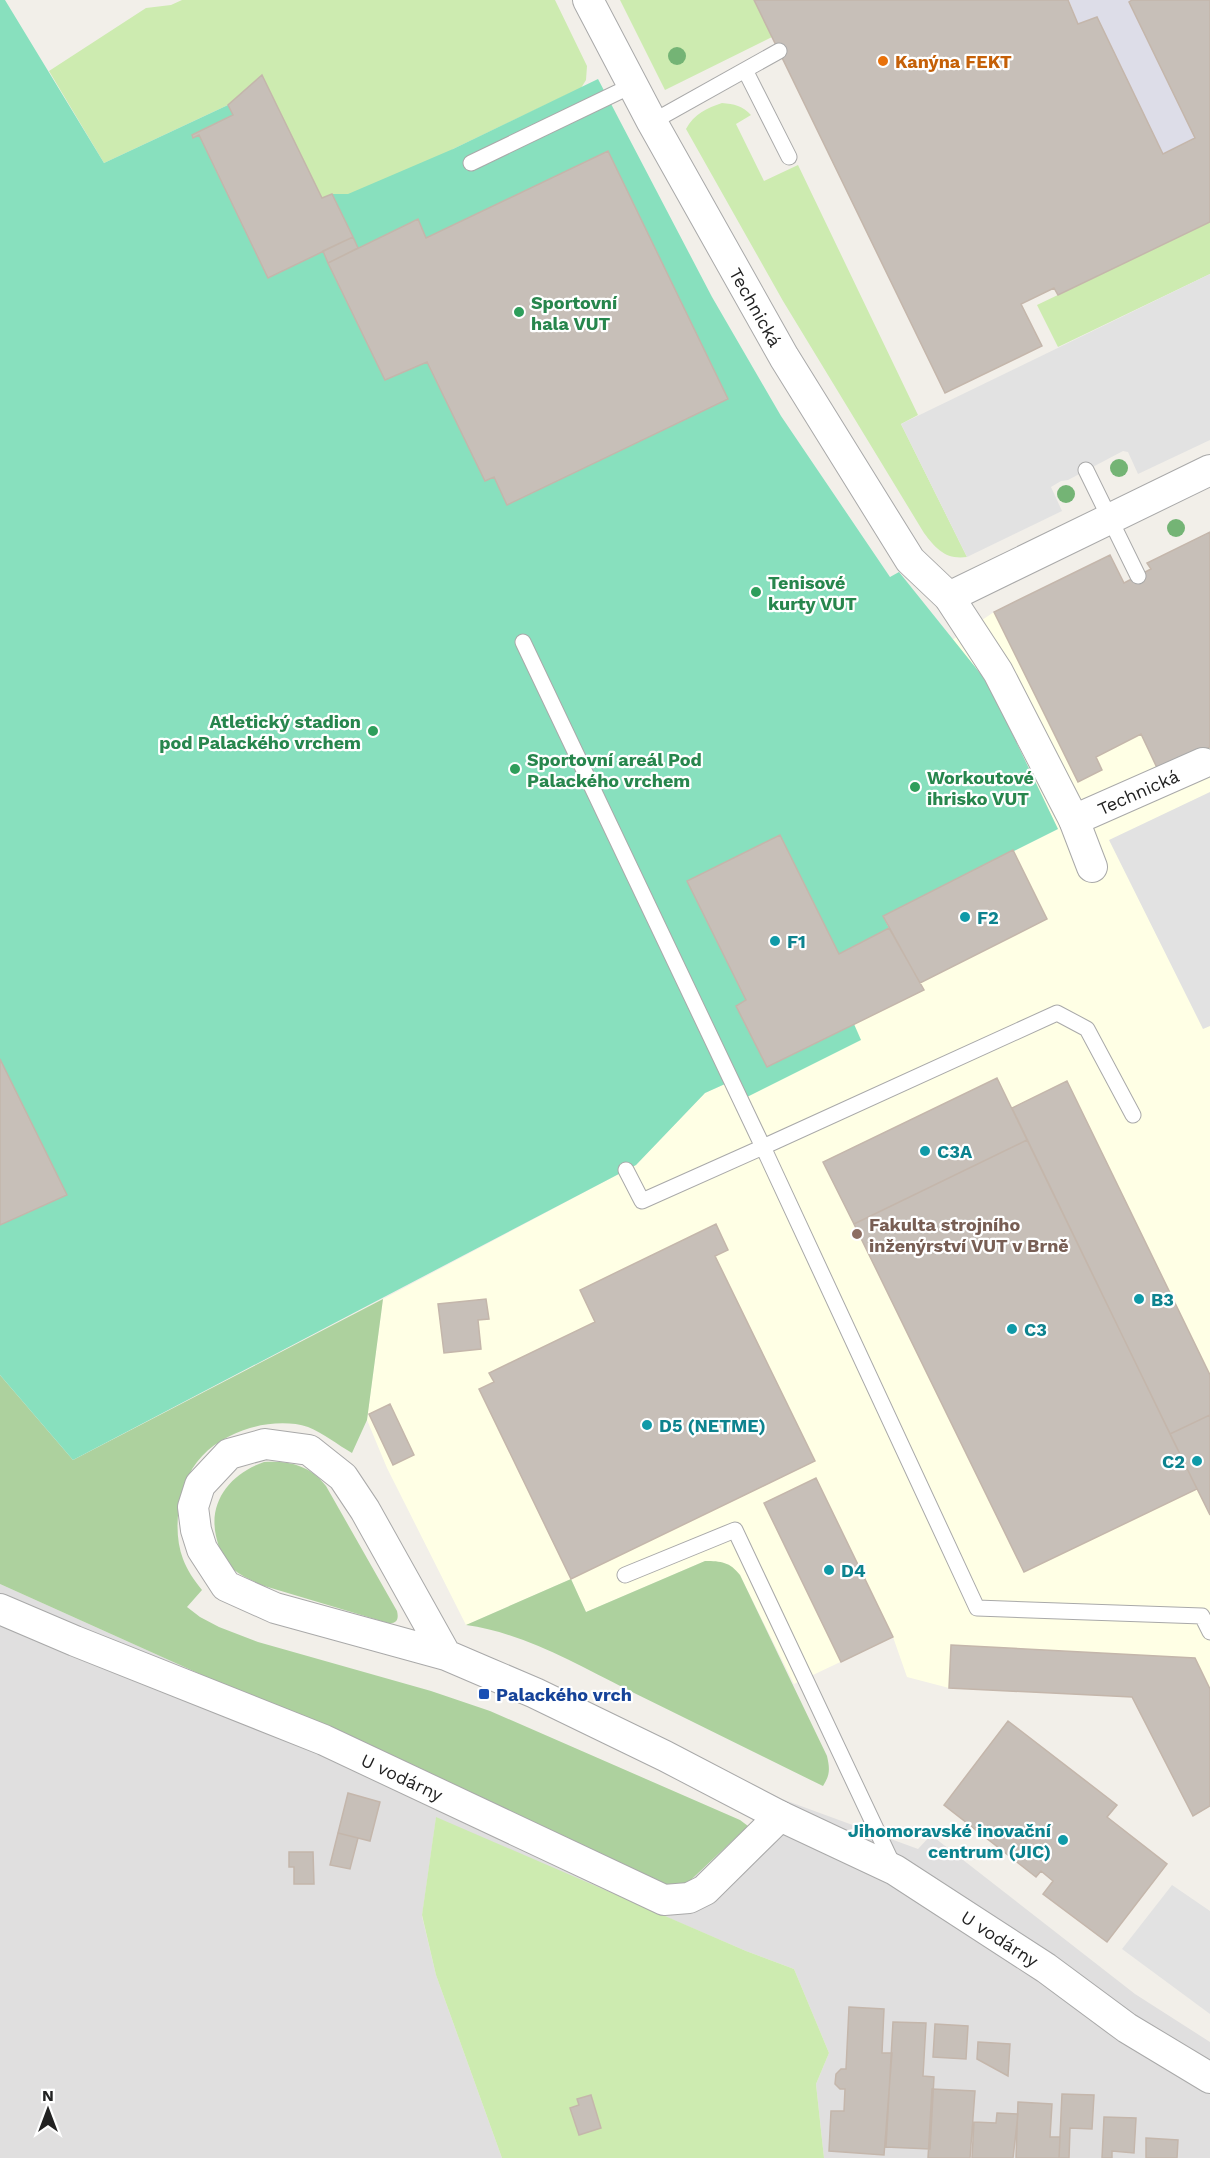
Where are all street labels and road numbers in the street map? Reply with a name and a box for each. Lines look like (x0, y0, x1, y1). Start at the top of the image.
street label: Technická (726, 264, 786, 350)
street label: Technická (1094, 765, 1182, 819)
street label: U vodárny (358, 1749, 447, 1805)
street label: U vodárny (958, 1906, 1043, 1971)

